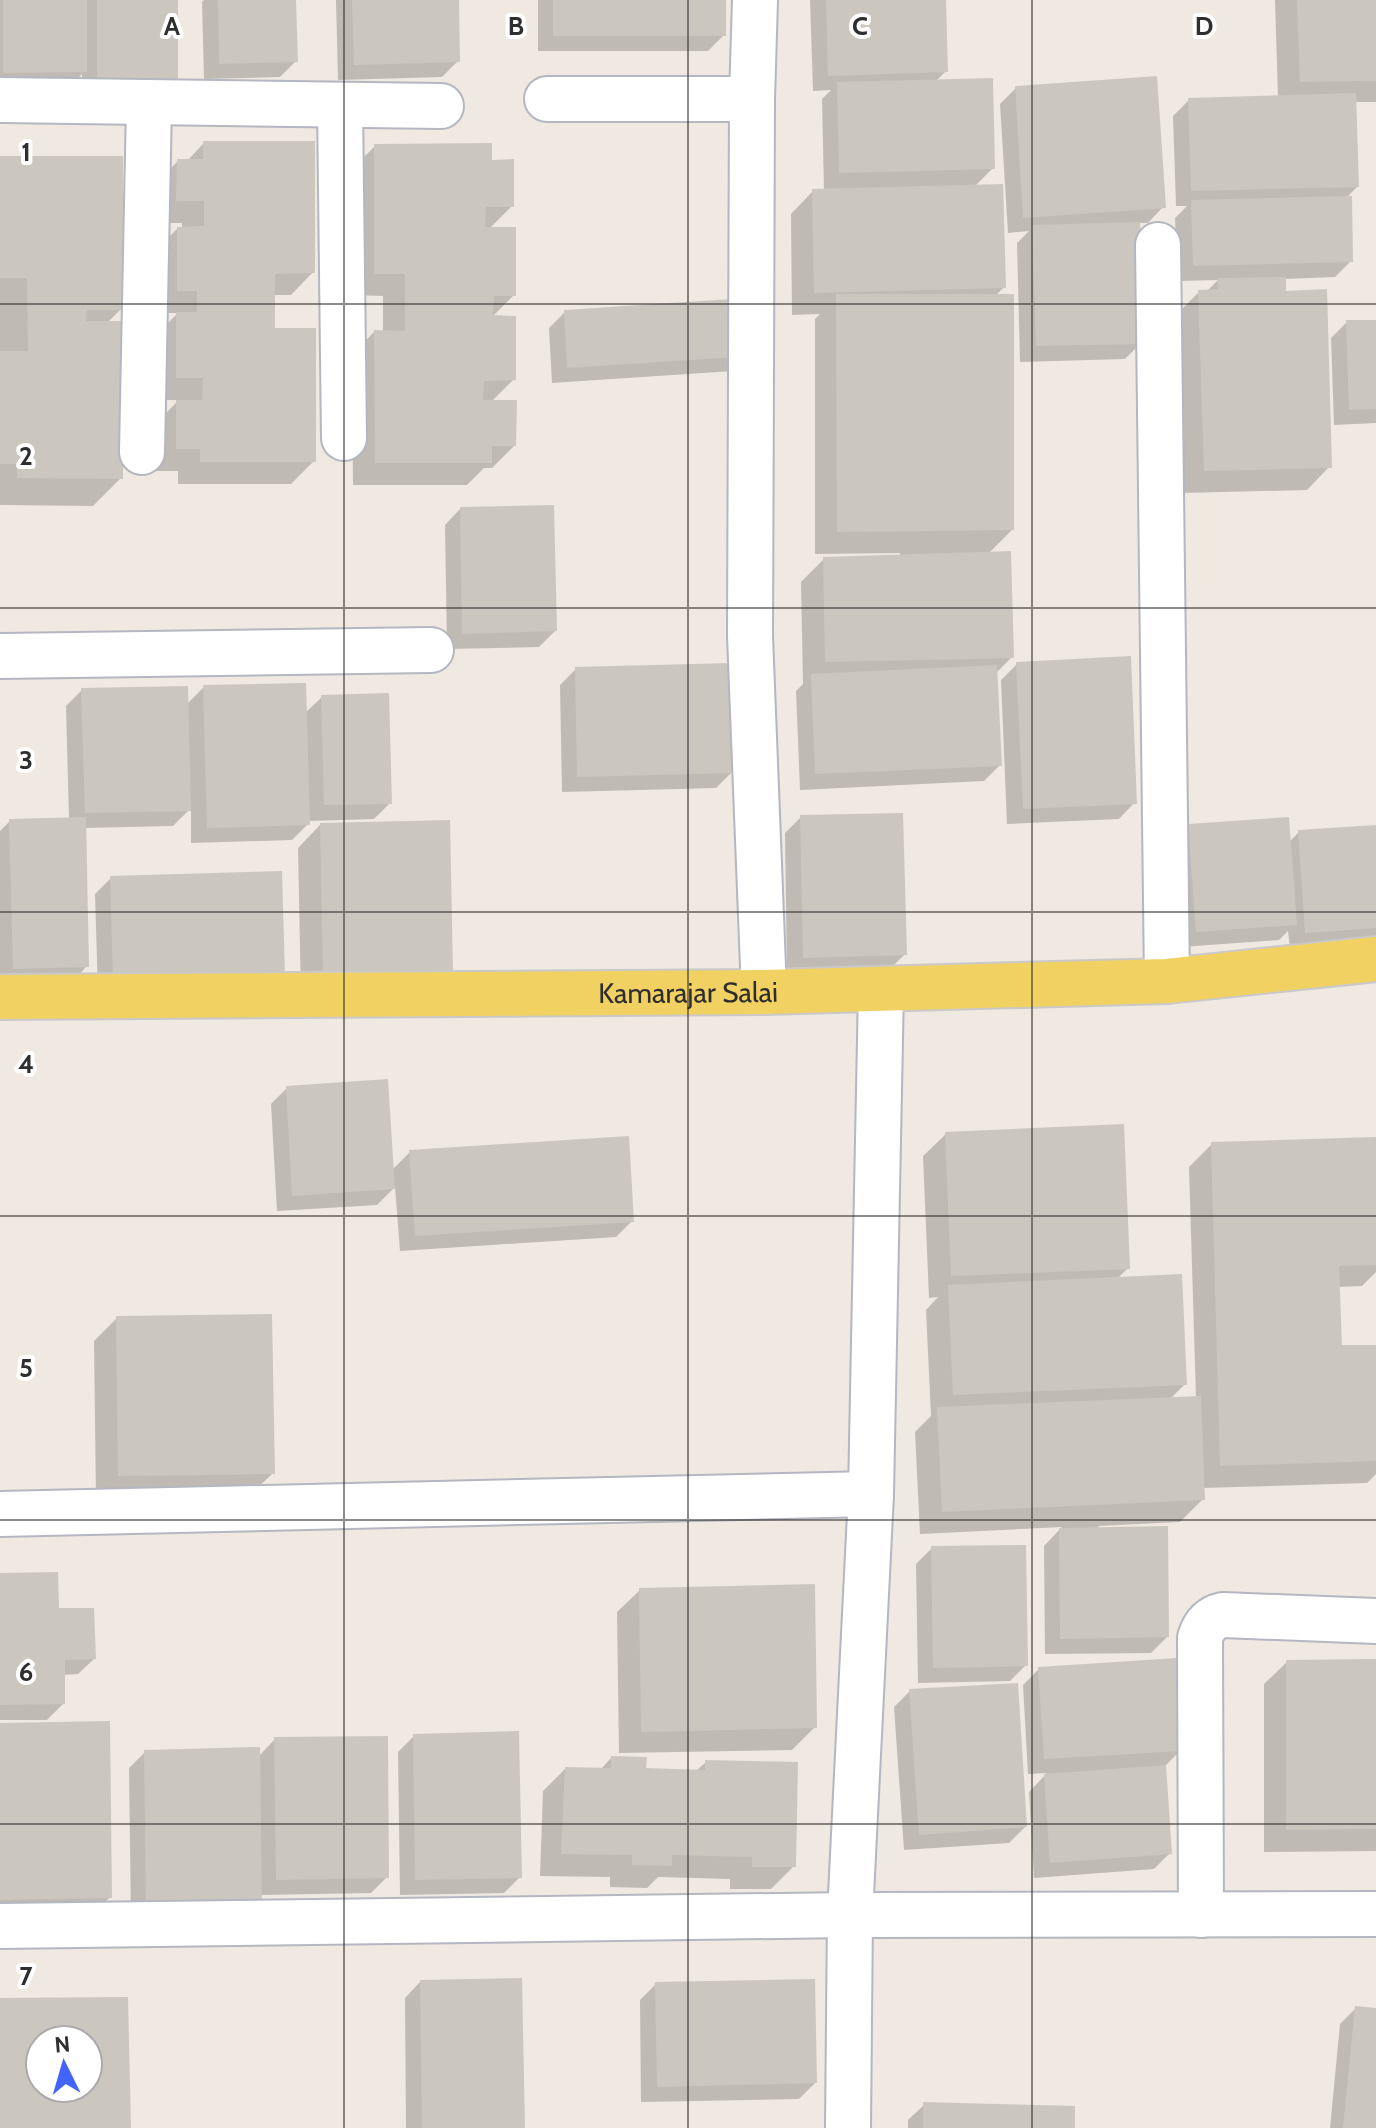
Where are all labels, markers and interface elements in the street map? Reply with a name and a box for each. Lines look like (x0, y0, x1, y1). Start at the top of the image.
text: A (164, 10, 181, 42)
text: B (508, 10, 524, 42)
text: C (852, 10, 868, 42)
text: D (1195, 10, 1213, 42)
text: 1 (21, 136, 31, 168)
text: 2 (19, 440, 33, 472)
text: 3 (19, 744, 33, 776)
street label: Kamarajar Salai (598, 975, 778, 1010)
text: 4 (18, 1048, 34, 1080)
text: 5 (19, 1352, 33, 1384)
text: 6 (19, 1656, 33, 1688)
text: 7 (19, 1960, 33, 1992)
north arrow (24, 2024, 104, 2104)
text: N (53, 2030, 71, 2059)

